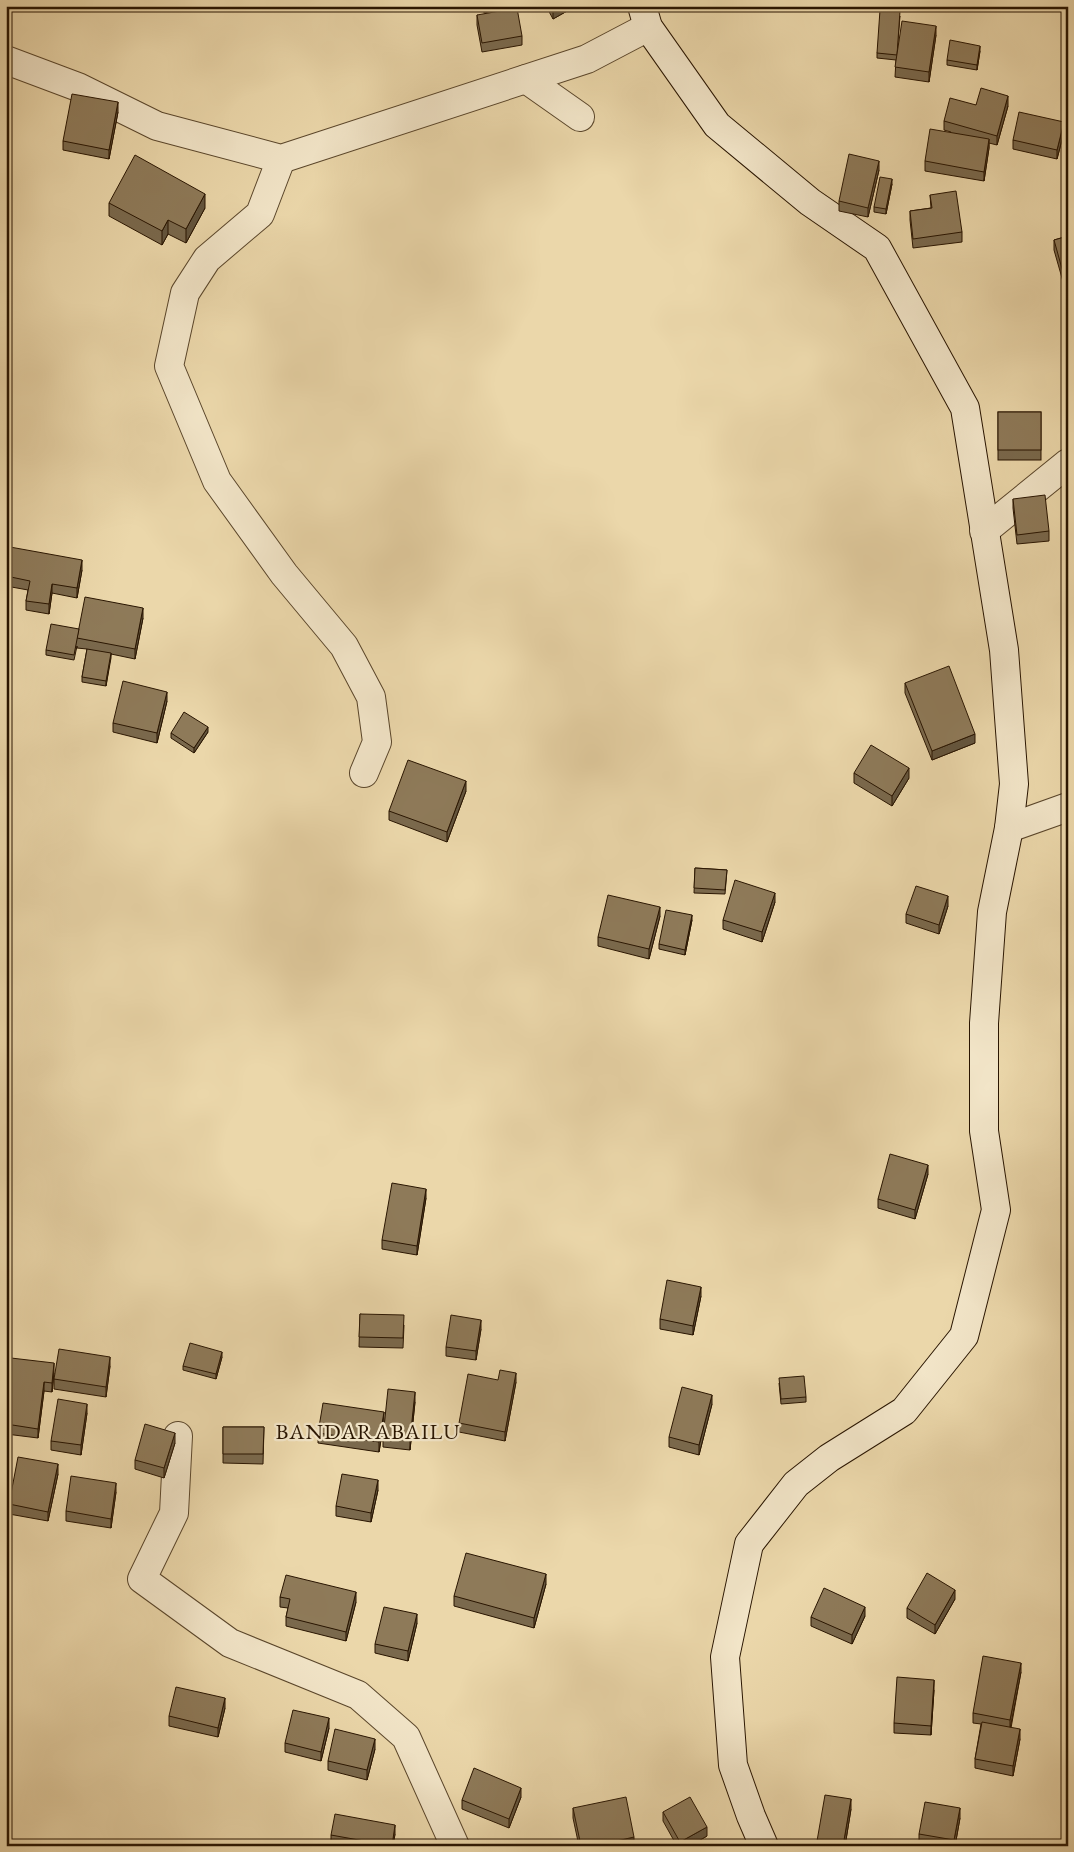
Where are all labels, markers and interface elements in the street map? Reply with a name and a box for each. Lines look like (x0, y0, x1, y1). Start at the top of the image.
district label: BANDARABAILU (275, 1417, 461, 1446)

